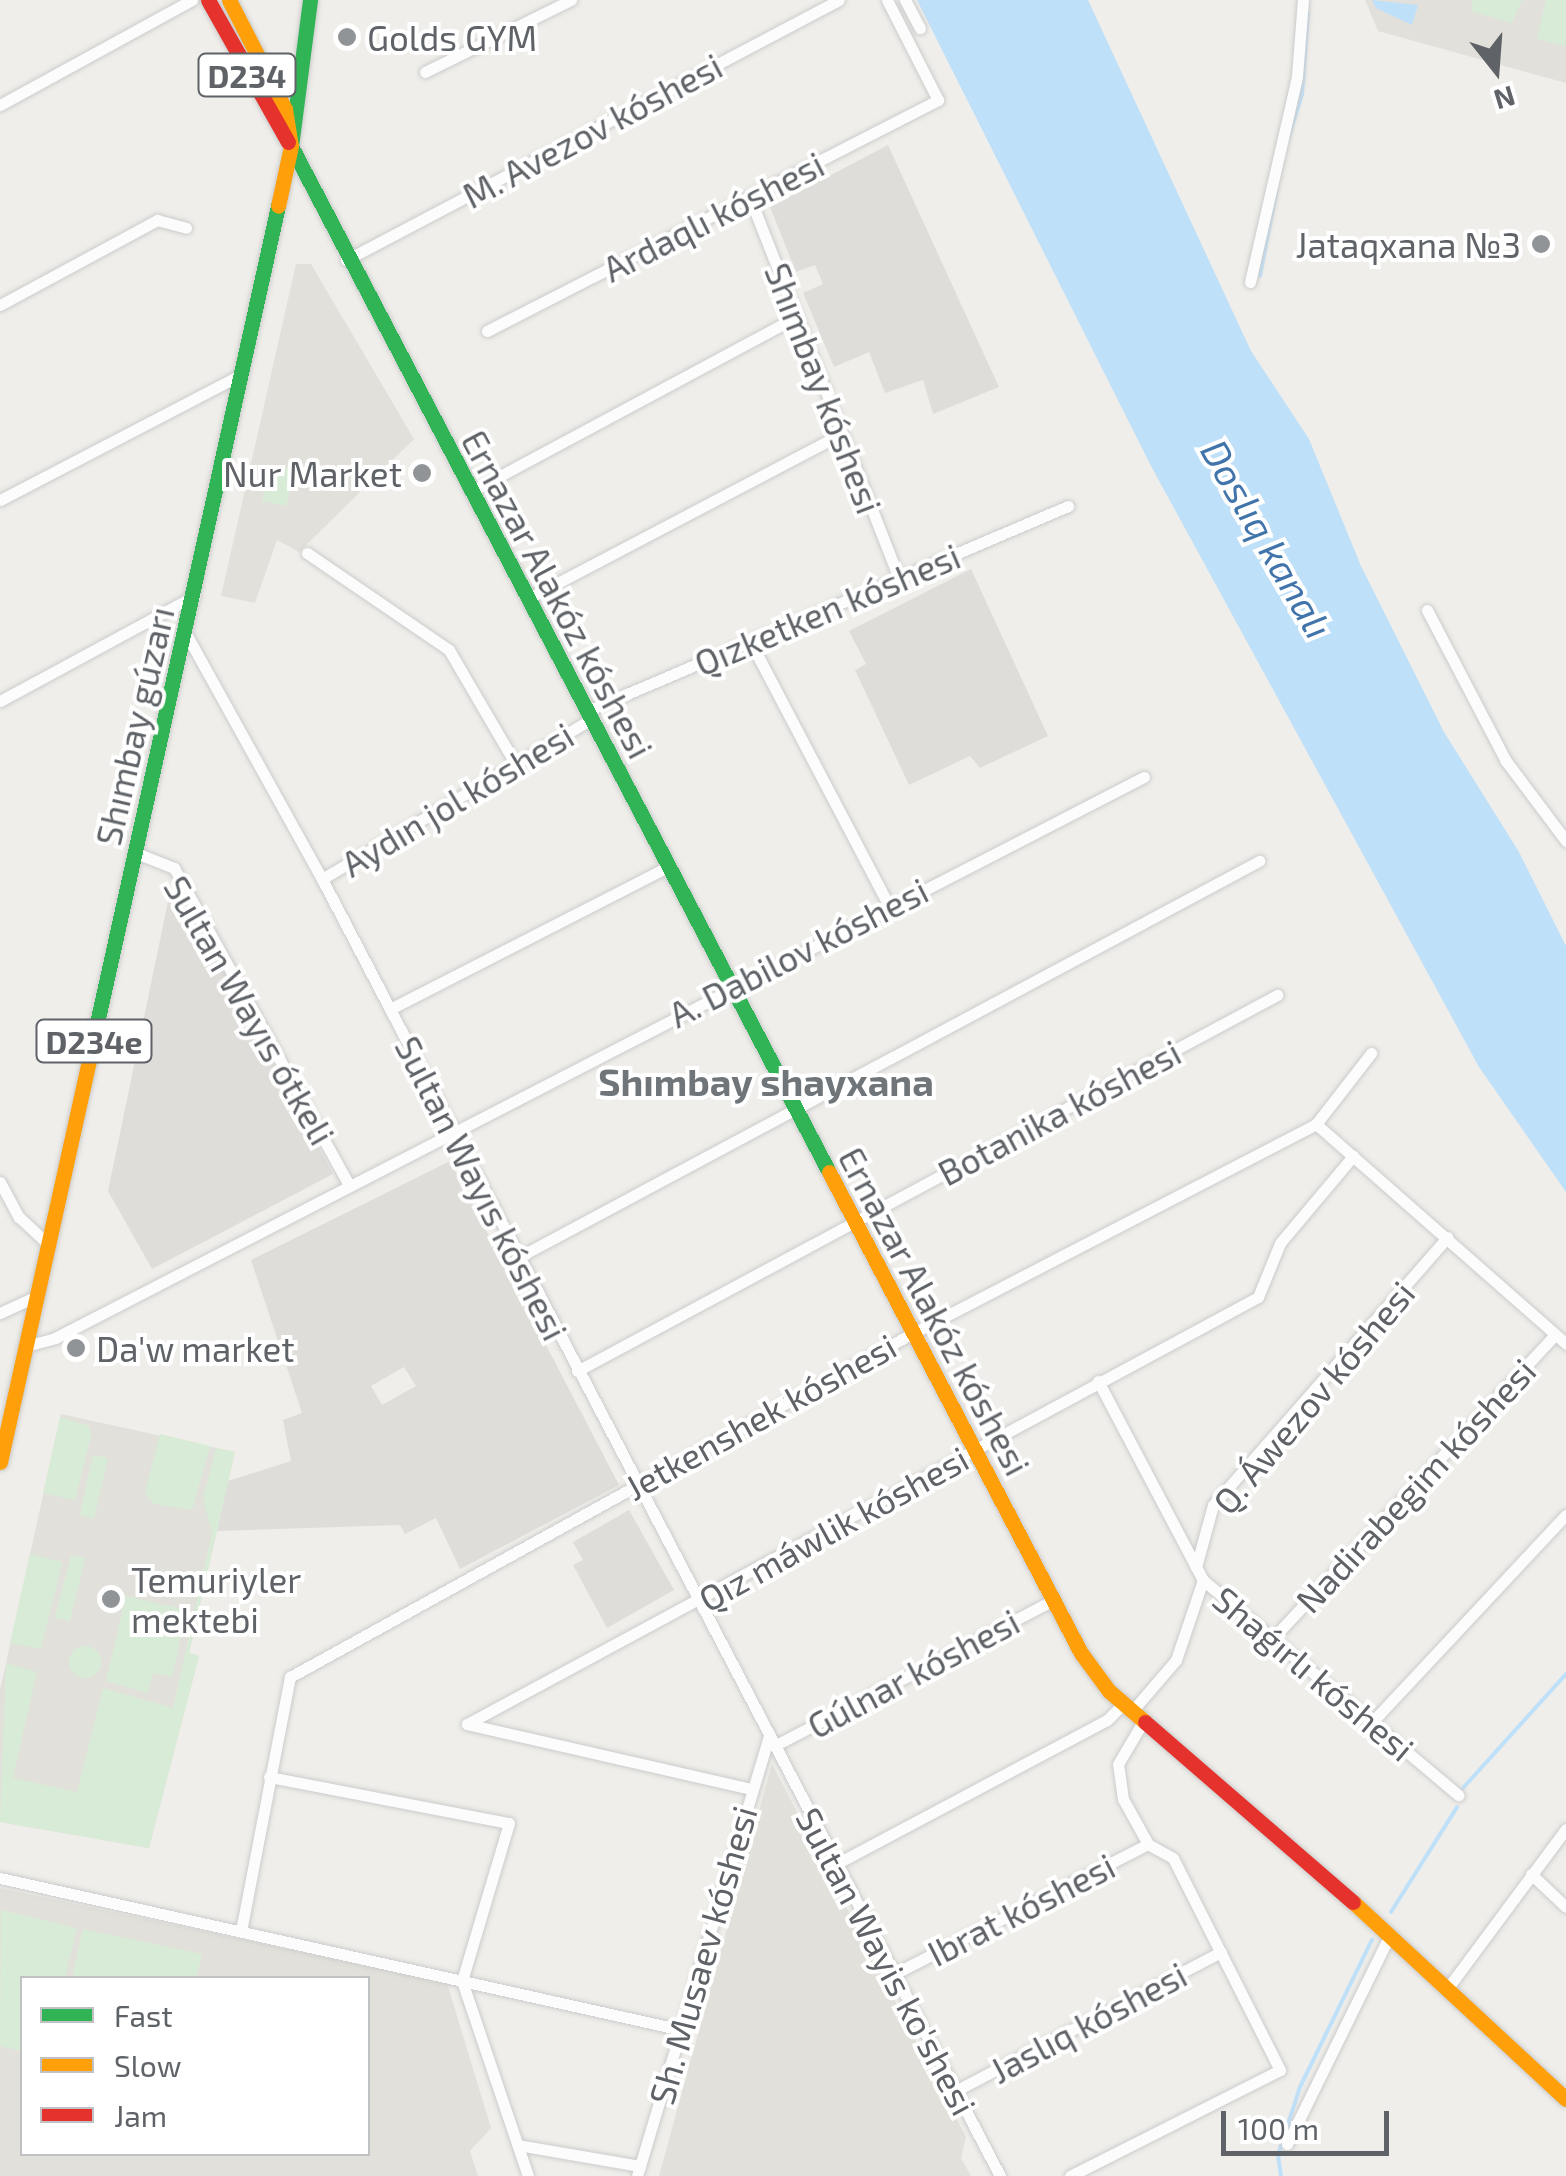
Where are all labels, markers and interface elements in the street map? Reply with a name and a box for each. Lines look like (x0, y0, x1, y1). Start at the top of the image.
place label: Golds GYM (367, 16, 537, 58)
north arrow (1446, 20, 1546, 120)
marker: Golds GYM (336, 26, 358, 48)
street label: M. Avezov kóshesi (455, 44, 729, 216)
road number: D234 (197, 48, 297, 102)
text: N (1490, 79, 1519, 118)
street label: Ardaqlı kóshesi (596, 142, 830, 290)
place label: Jataqxana №3 (1295, 223, 1521, 265)
marker: Jataqxana №3 (1530, 233, 1552, 255)
street label: Shımbay kóshesi (757, 257, 891, 519)
street label: Ernazar Alakóz kóshesi (453, 422, 663, 766)
water label: Doslıq kanalı (1192, 431, 1342, 647)
place label: Nur Market (222, 452, 402, 494)
marker: Nur Market (411, 462, 433, 484)
street label: Qızketken kóshesi (688, 534, 966, 684)
street label: Shımbay gúzarı (86, 602, 182, 850)
street label: Aydın jol kóshesi (333, 713, 581, 885)
street label: Sultan Wayıs ótkeli (156, 868, 344, 1152)
street label: A. Dabilov kóshesi (661, 868, 935, 1036)
road number: D234e (34, 1014, 154, 1068)
street label: Sultan Wayıs kóshesi (387, 1029, 577, 1347)
street label: Botanika kóshesi (931, 1030, 1187, 1194)
district label: Shımbay shayxana (598, 1059, 934, 1105)
street label: Ernazar Alakóz kóshesi (830, 1139, 1040, 1483)
street label: Q. Áwezov kóshesi (1203, 1272, 1423, 1522)
street label: Jetkenshek kóshesi (617, 1324, 903, 1508)
place label: Da'w market (96, 1327, 295, 1369)
marker: Da'w market (65, 1337, 87, 1359)
street label: Nadirabegim kóshesi (1286, 1349, 1544, 1621)
street label: Qız máwlik kóshesi (691, 1436, 975, 1620)
place label: Temuriyler mektebi (131, 1558, 301, 1640)
street label: Shaǵırlı kóshesi (1205, 1577, 1423, 1769)
marker: Temuriyler mektebi (100, 1588, 122, 1610)
street label: Gúlnar kóshesi (800, 1599, 1026, 1747)
street label: Sultan Wayis ko'shesi (788, 1800, 986, 2122)
street label: Sh. Musaev kóshesi (639, 1801, 765, 2109)
street label: Ibrat kóshesi (921, 1844, 1121, 1974)
street label: Jaslıq kóshesi (983, 1953, 1193, 2091)
legend (20, 1976, 370, 2156)
text: Fast (114, 1997, 173, 2033)
text: Slow (114, 2047, 181, 2083)
scale bar (1226, 2091, 1394, 2153)
text: Jam (114, 2097, 167, 2133)
text: 100 m (1238, 2110, 1319, 2146)

